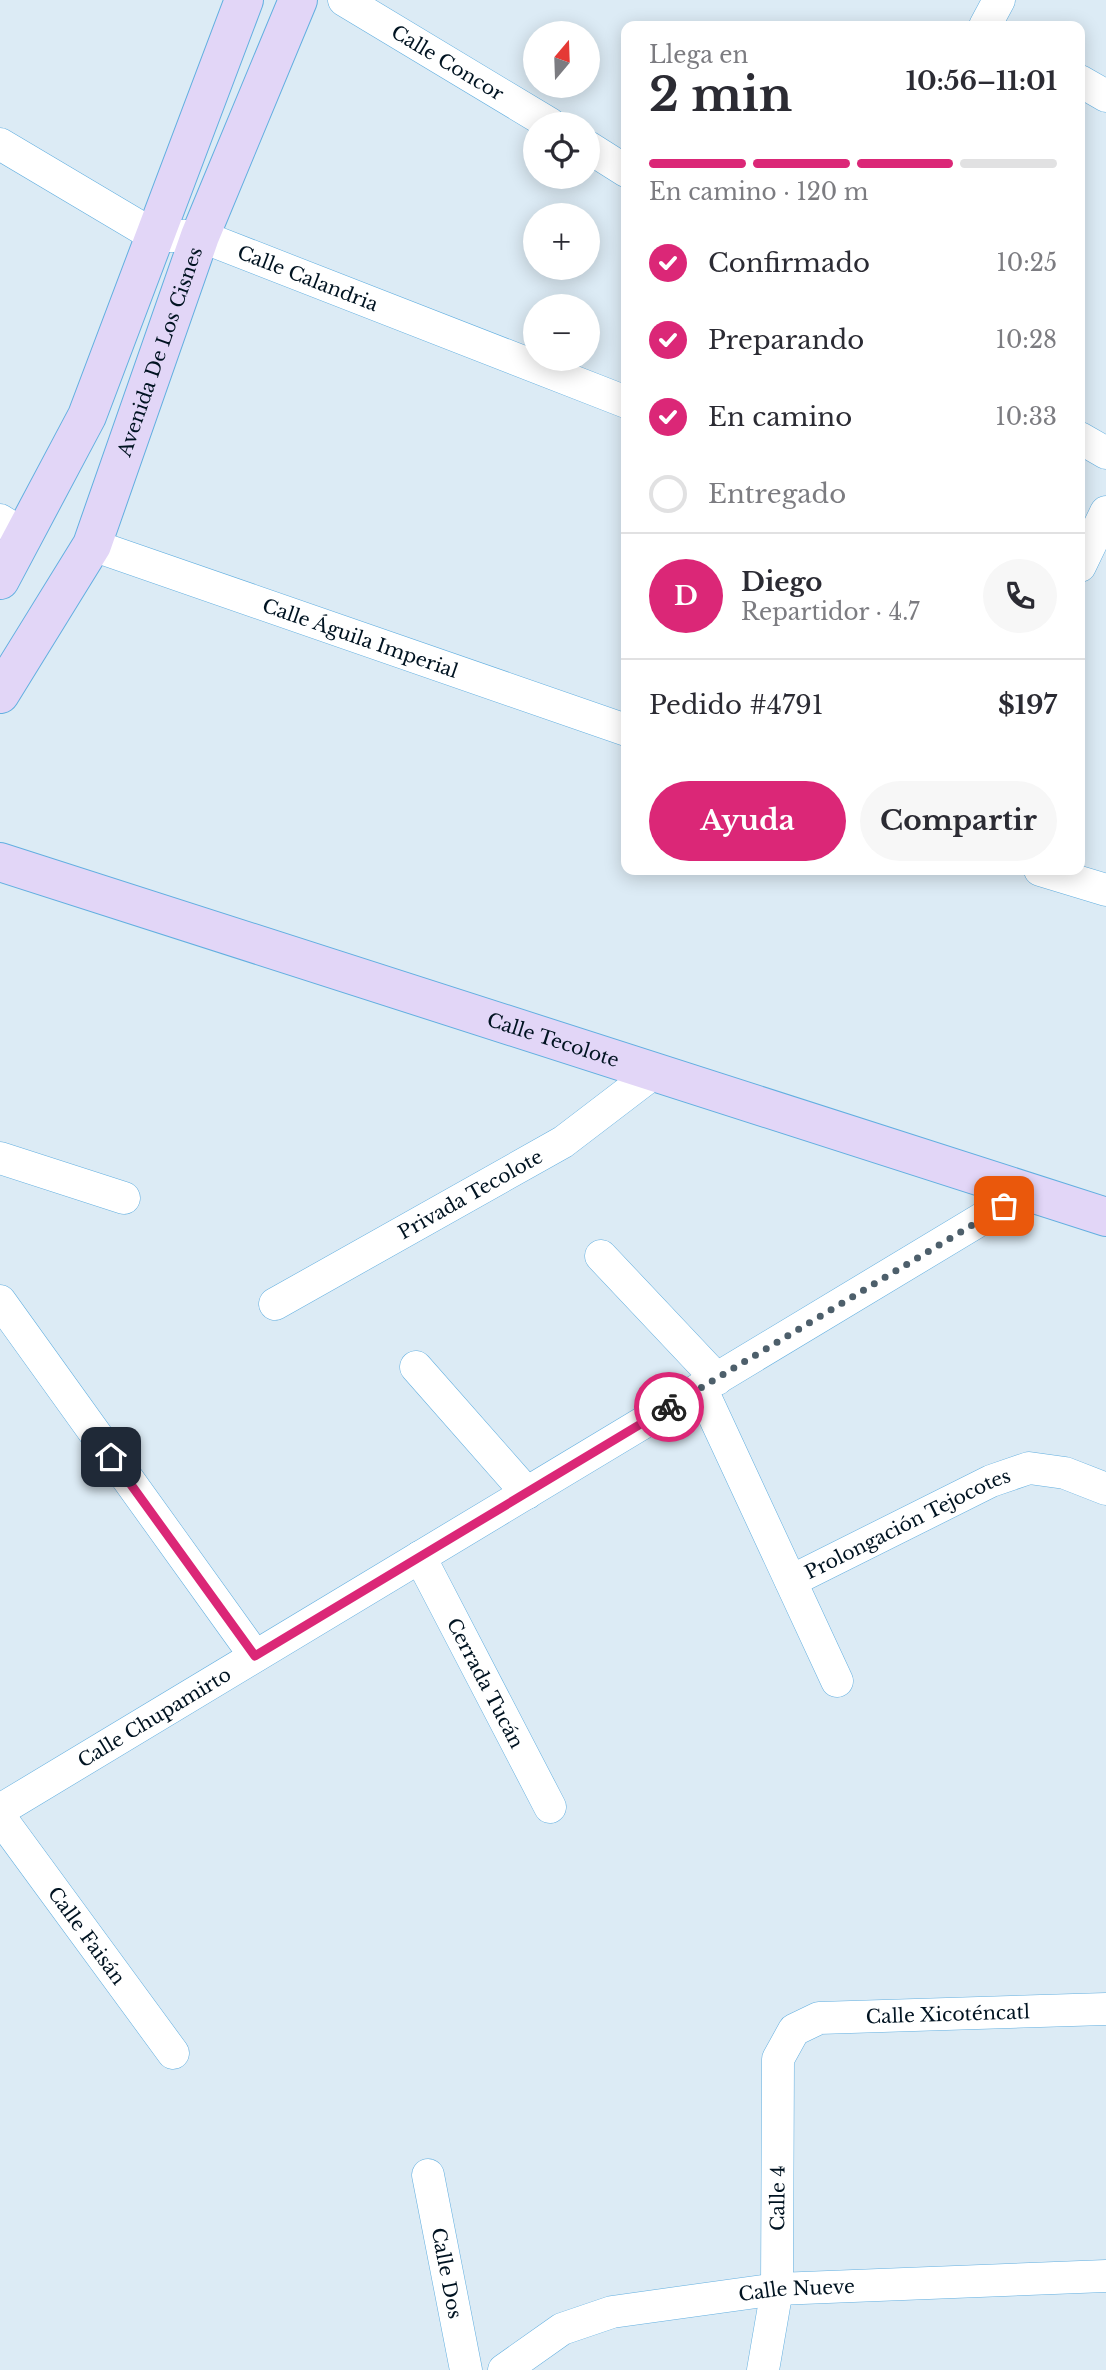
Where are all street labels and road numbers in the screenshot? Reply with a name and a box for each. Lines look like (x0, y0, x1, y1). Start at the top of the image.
street label: Calle Concor (387, 20, 508, 105)
street label: Calle Calandria (234, 240, 382, 316)
street label: Avenida De Los Cisnes (112, 244, 207, 460)
street label: Calle Águila Imperial (260, 593, 461, 682)
street label: Calle Tecolote (484, 1008, 622, 1072)
street label: Privada Tecolote (394, 1144, 546, 1244)
street label: Prolongación Tejocotes (801, 1464, 1013, 1584)
street label: Cerrada Tucán (442, 1614, 529, 1752)
street label: Calle Chupamirto (73, 1662, 235, 1772)
street label: Calle Faisán (43, 1882, 130, 1989)
street label: Calle Xicoténcatl (866, 2000, 1030, 2028)
street label: Calle 4 (766, 2165, 789, 2231)
street label: Calle Dos (427, 2226, 467, 2321)
street label: Calle Nueve (737, 2274, 855, 2306)

